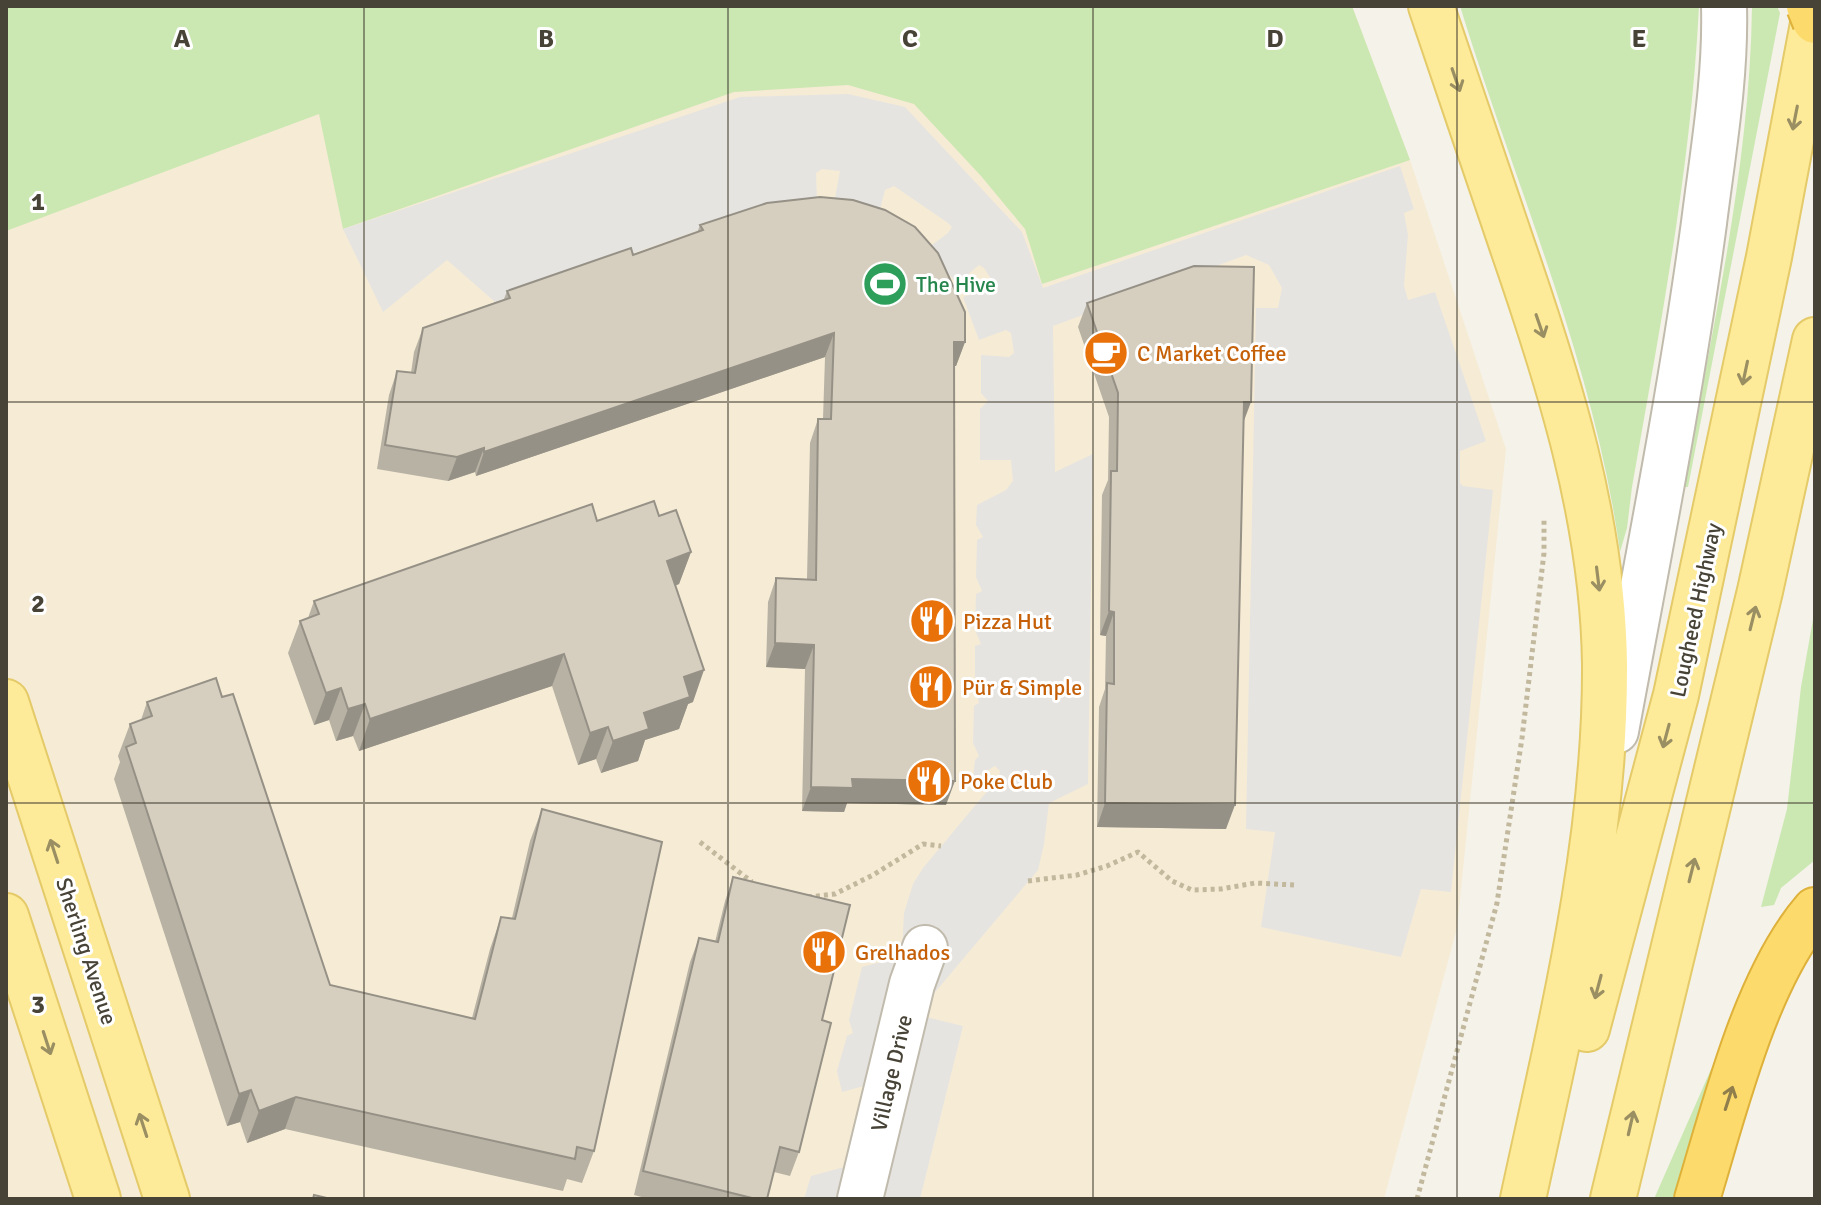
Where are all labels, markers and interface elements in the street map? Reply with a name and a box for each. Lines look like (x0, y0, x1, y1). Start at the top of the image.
text: A (174, 23, 191, 55)
text: B (538, 23, 554, 55)
text: C (902, 23, 918, 55)
text: D (1266, 23, 1284, 55)
text: E (1632, 23, 1646, 55)
one-way arrow (1449, 67, 1464, 92)
one-way arrow (1787, 104, 1802, 130)
text: 1 (31, 186, 45, 218)
sports icon: The Hive (861, 260, 909, 308)
place label: The Hive (916, 271, 996, 298)
one-way arrow (1533, 313, 1548, 338)
cafe icon: C Market Coffee (1082, 329, 1130, 377)
place label: C Market Coffee (1137, 340, 1287, 367)
one-way arrow (1737, 359, 1752, 385)
street label: Lougheed Highway (1664, 520, 1727, 700)
one-way arrow (1591, 566, 1606, 591)
text: 2 (31, 588, 45, 620)
restaurant icon: Pizza Hut (908, 597, 956, 645)
one-way arrow (1746, 605, 1761, 631)
place label: Pizza Hut (963, 608, 1052, 635)
restaurant icon: Pür & Simple (907, 663, 955, 711)
place label: Pür & Simple (962, 674, 1082, 701)
one-way arrow (1657, 723, 1672, 748)
restaurant icon: Poke Club (905, 757, 953, 805)
place label: Poke Club (960, 768, 1053, 795)
one-way arrow (46, 838, 61, 863)
one-way arrow (1685, 858, 1700, 884)
street label: Sherling Avenue (50, 874, 123, 1028)
restaurant icon: Grelhados (800, 928, 848, 976)
place label: Grelhados (855, 939, 950, 966)
one-way arrow (1590, 974, 1605, 1000)
text: 3 (31, 989, 45, 1021)
street label: Village Drive (865, 1012, 918, 1134)
one-way arrow (41, 1031, 56, 1056)
one-way arrow (1722, 1086, 1737, 1111)
one-way arrow (1624, 1111, 1639, 1136)
one-way arrow (134, 1112, 149, 1137)

